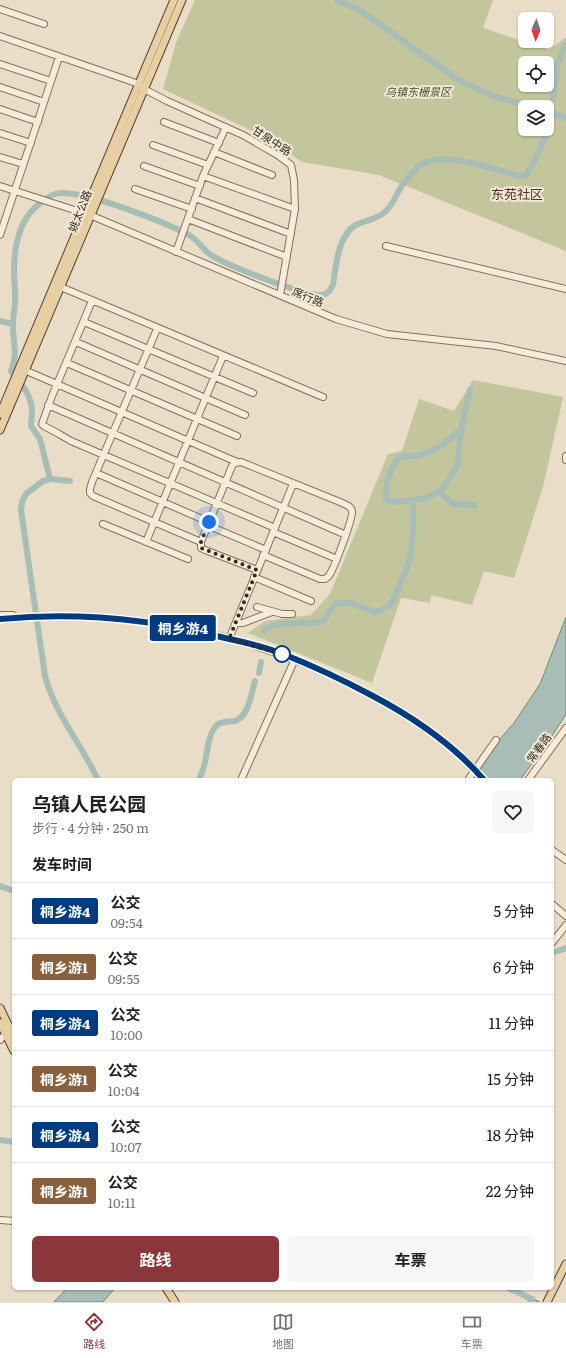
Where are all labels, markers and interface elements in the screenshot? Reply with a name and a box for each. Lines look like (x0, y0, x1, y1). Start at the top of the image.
north arrow (518, 12, 554, 48)
map controls (518, 12, 554, 136)
button: locate (518, 56, 554, 92)
park label: 乌镇东栅景区 (385, 83, 453, 99)
button: layers (518, 100, 554, 136)
street label: 甘泉中路 (250, 121, 295, 159)
district label: 东苑社区 (491, 184, 543, 203)
street label: 姚太公路 (63, 187, 95, 234)
street label: 席行路 (290, 282, 327, 310)
your location (199, 512, 219, 532)
line badge: 桐乡游4 (155, 615, 211, 641)
text: 桐乡游4 (158, 618, 208, 638)
unlabelled marker (273, 645, 291, 663)
street label: 常春路 (522, 729, 554, 765)
text: 乌镇人民公园 (32, 789, 146, 817)
button: heart (492, 791, 534, 833)
text: 步行 · 4 分钟 · 250 m (32, 818, 149, 837)
text: 发车时间 (32, 852, 92, 875)
text: 公交 (110, 890, 140, 913)
text: 5 分钟 (493, 899, 534, 922)
text: 桐乡游4 (40, 901, 90, 921)
text: 09:54 (110, 913, 143, 932)
text: 公交 (108, 946, 138, 969)
text: 6 分钟 (493, 955, 534, 978)
text: 桐乡游1 (40, 957, 88, 977)
text: 09:55 (108, 969, 140, 988)
text: 公交 (110, 1002, 140, 1025)
text: 11 分钟 (489, 1011, 534, 1034)
text: 桐乡游4 (40, 1013, 90, 1033)
text: 10:00 (110, 1025, 143, 1044)
text: 公交 (108, 1058, 138, 1081)
text: 15 分钟 (487, 1067, 534, 1090)
text: 桐乡游1 (40, 1069, 88, 1089)
text: 10:04 (108, 1081, 140, 1100)
text: 公交 (110, 1114, 140, 1137)
text: 18 分钟 (487, 1123, 534, 1146)
text: 桐乡游4 (40, 1125, 90, 1145)
text: 10:07 (110, 1137, 142, 1156)
text: 公交 (108, 1170, 138, 1193)
text: 22 分钟 (486, 1179, 534, 1202)
text: 桐乡游1 (40, 1181, 88, 1201)
text: 10:11 (108, 1193, 136, 1212)
button: 路线 (32, 1236, 279, 1282)
button: 车票 (287, 1236, 534, 1282)
tab: 路线 (83, 1311, 105, 1351)
tab: 地图 (272, 1311, 294, 1351)
tab: 车票 (461, 1311, 483, 1351)

